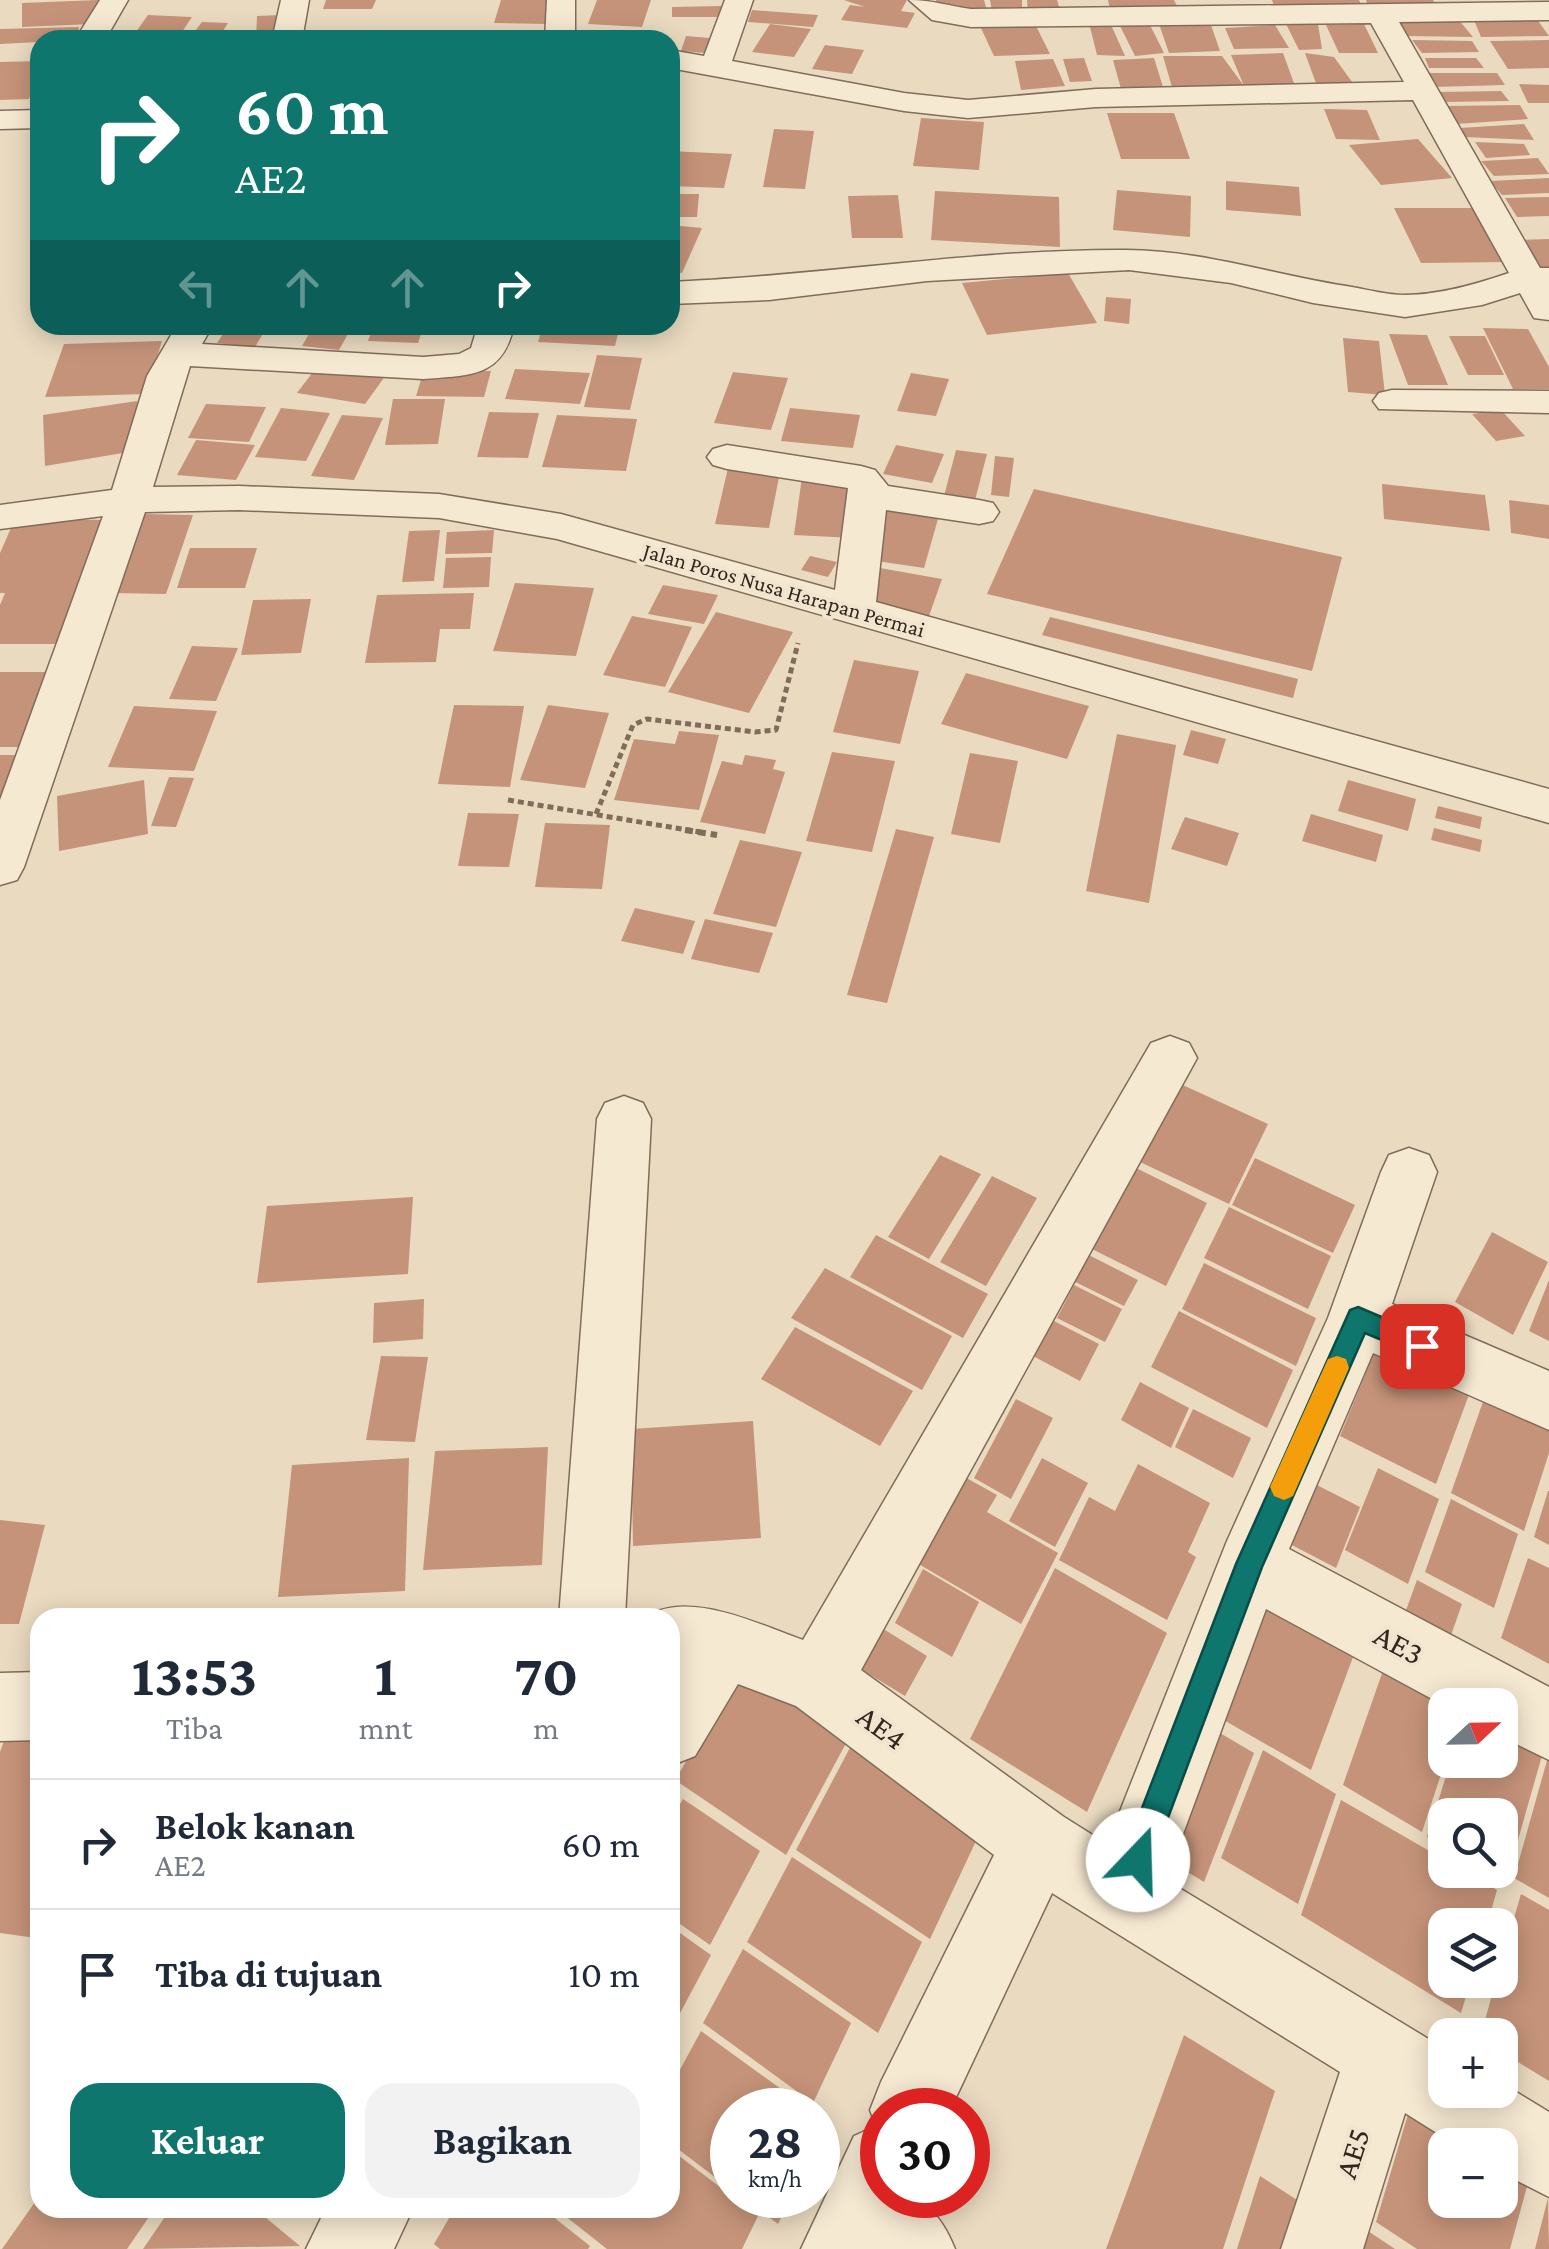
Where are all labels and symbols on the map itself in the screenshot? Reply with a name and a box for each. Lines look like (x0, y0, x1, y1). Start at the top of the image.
street label: Jalan Poros Nusa Harapan Permai (638, 537, 928, 642)
pin (1380, 1304, 1465, 1389)
street label: AE3 (1368, 1616, 1430, 1672)
north arrow (1428, 1688, 1518, 1778)
street label: AE4 (850, 1697, 914, 1757)
position arrow (1086, 1808, 1190, 1912)
speed limit sign: 30 (860, 2088, 990, 2218)
street label: AE5 (1327, 2123, 1377, 2183)

